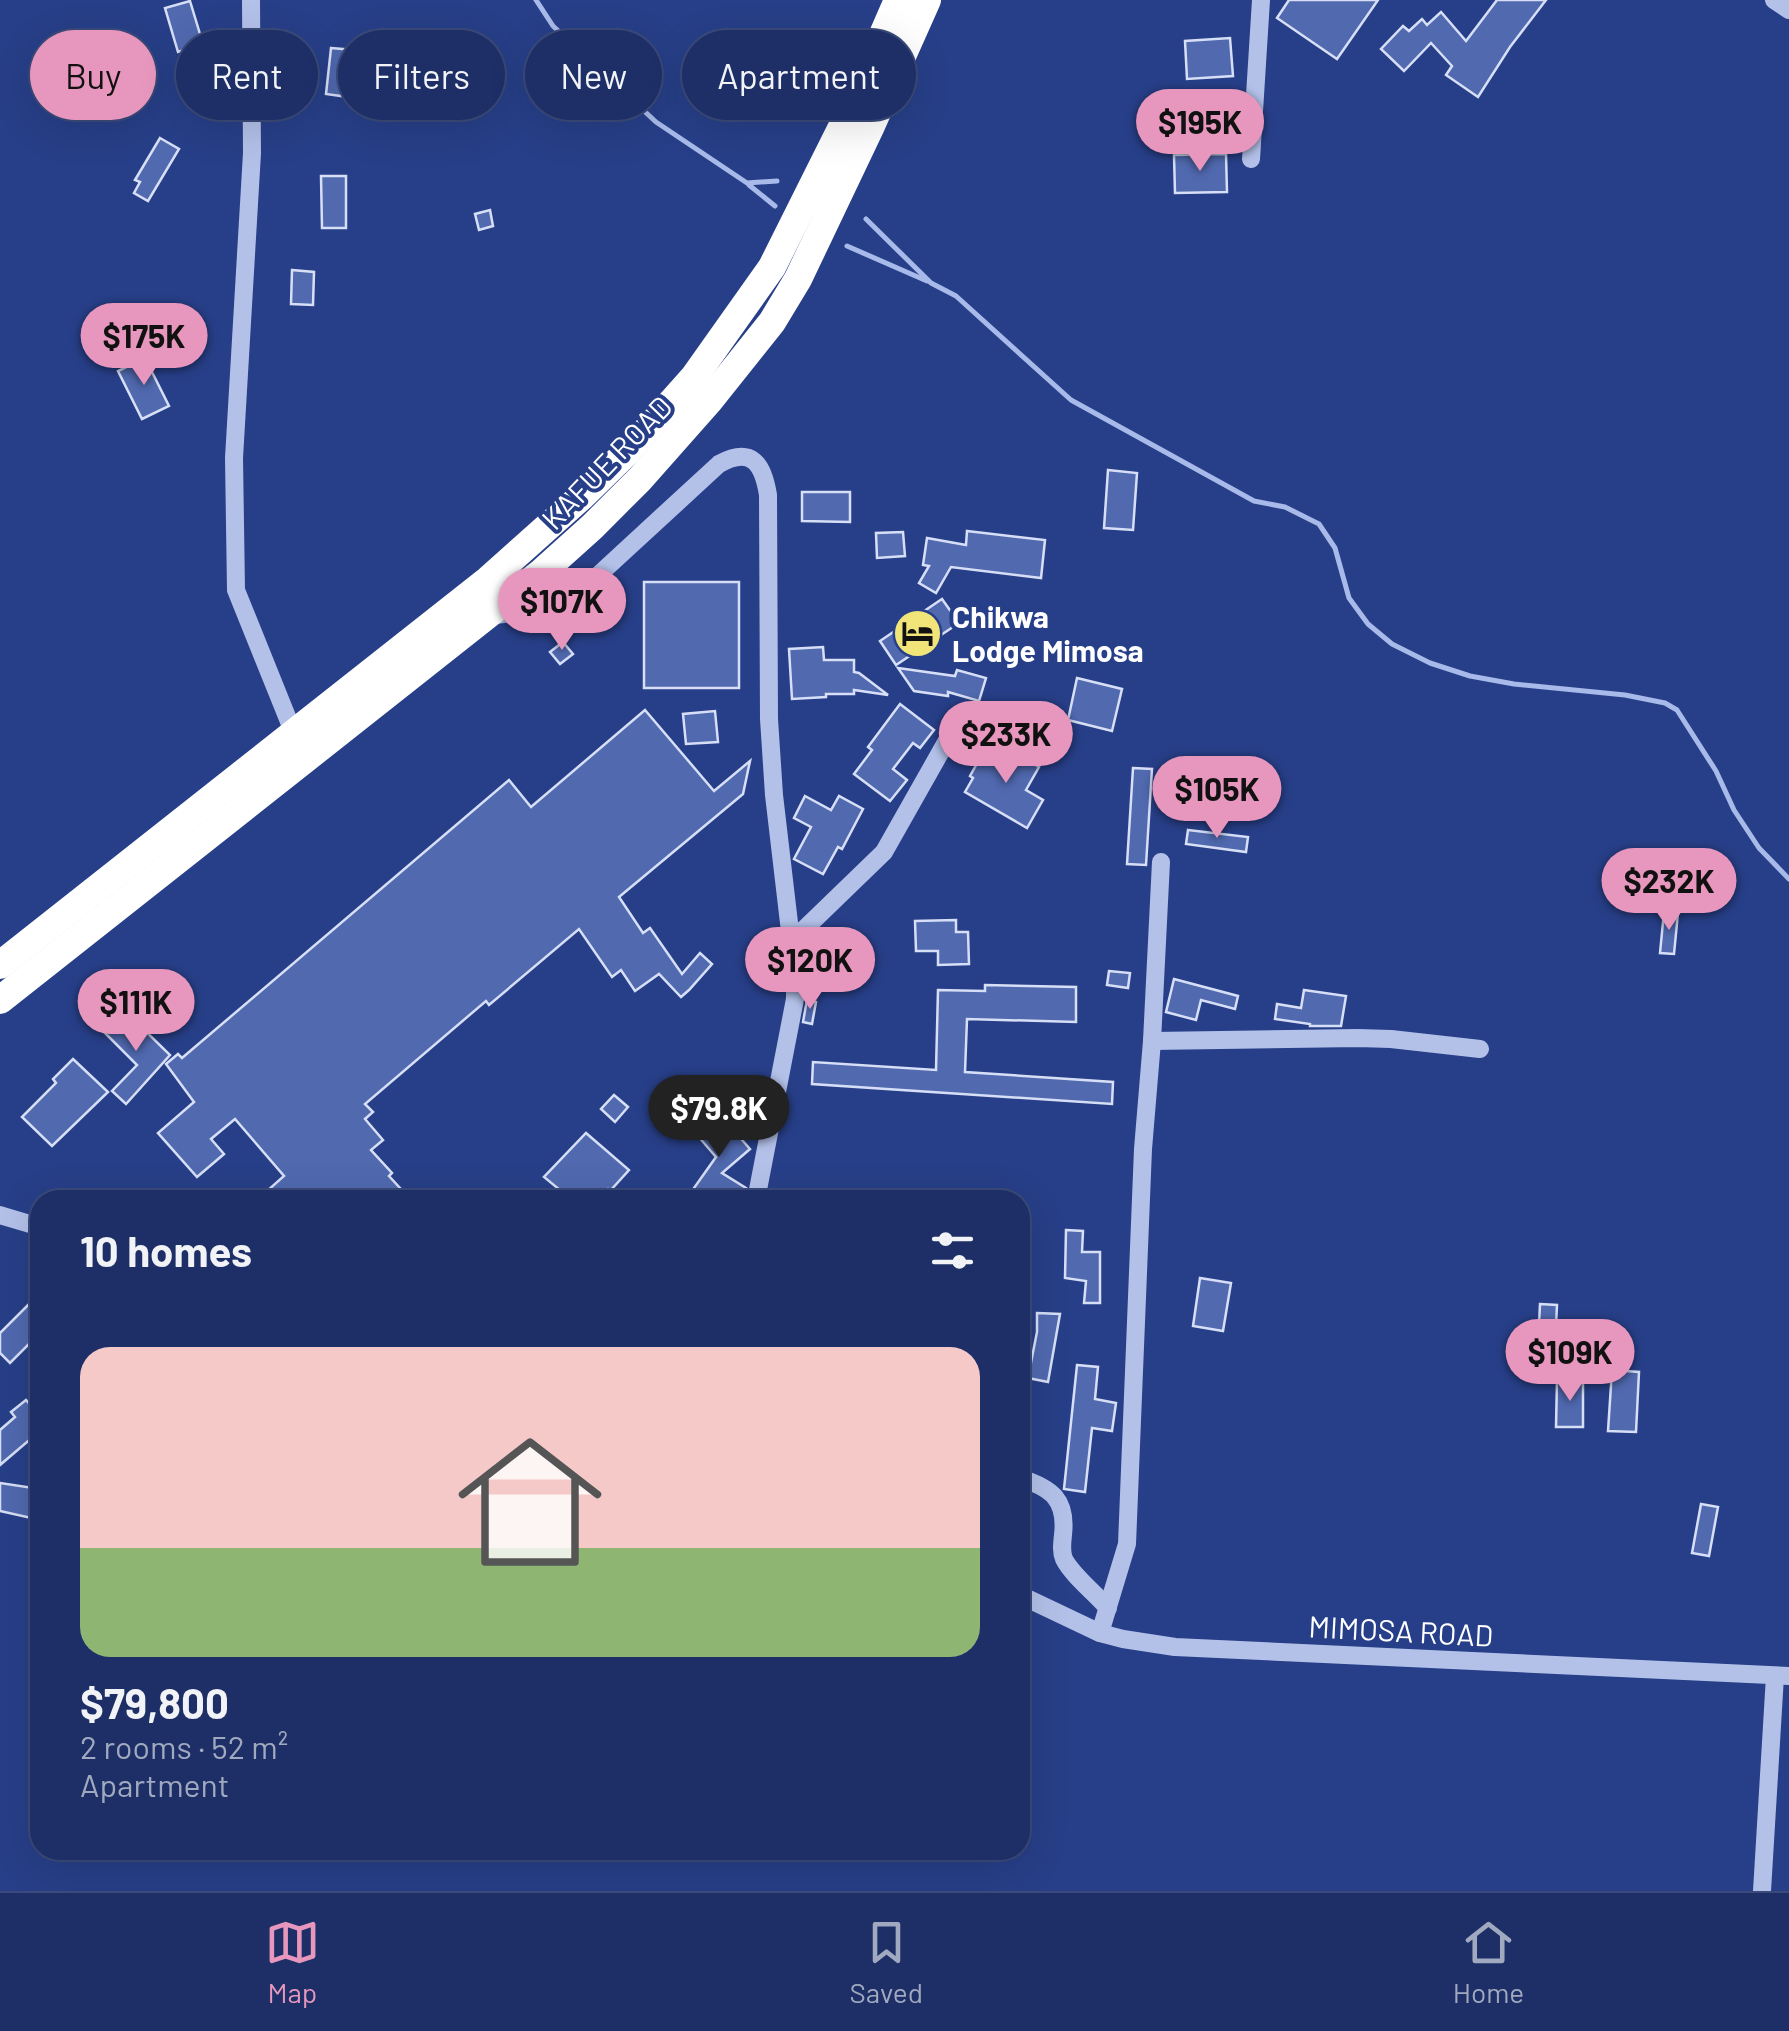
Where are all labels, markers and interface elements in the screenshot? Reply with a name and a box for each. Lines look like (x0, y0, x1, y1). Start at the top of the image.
chip: Buy (30, 30, 156, 120)
chip: Rent (176, 30, 318, 120)
chip: Filters (338, 30, 505, 120)
chip: New (525, 30, 662, 120)
chip: Apartment (682, 30, 916, 120)
pin: $195K (1130, 89, 1270, 174)
text: $195K (1158, 102, 1242, 140)
pin: $175K (74, 303, 214, 388)
text: $175K (103, 316, 185, 354)
street label: KAFUE ROAD (533, 388, 679, 536)
pin: $107K (492, 568, 632, 653)
text: $107K (520, 581, 604, 619)
place label: Chikwa Lodge Mimosa (952, 598, 1144, 668)
hotel icon: Chikwa Lodge Mimosa (891, 607, 943, 659)
pin: $233K (936, 701, 1076, 786)
text: $233K (961, 714, 1051, 752)
pin: $105K (1147, 756, 1287, 841)
text: $105K (1174, 769, 1260, 807)
pin: $232K (1599, 848, 1739, 933)
text: $232K (1623, 861, 1715, 899)
pin: $120K (740, 927, 880, 1012)
text: $120K (767, 940, 853, 978)
pin: $111K (66, 969, 206, 1054)
text: $111K (100, 982, 172, 1020)
pin: $79.8K (638, 1075, 800, 1160)
text: $79.8K (670, 1088, 768, 1126)
icon: filters (925, 1223, 980, 1278)
text: 10 homes (80, 1225, 252, 1275)
pin: $109K (1500, 1319, 1640, 1404)
text: $109K (1528, 1332, 1612, 1370)
icon: home (440, 1412, 620, 1592)
street label: MIMOSA ROAD (1308, 1607, 1494, 1653)
text: $79,800 (80, 1677, 229, 1727)
text: 2 rooms · 52 m² (80, 1727, 288, 1765)
text: Apartment (80, 1765, 229, 1803)
tab: Map (265, 1915, 320, 2009)
tab: Saved (850, 1915, 923, 2009)
tab: Home (1453, 1915, 1524, 2009)

